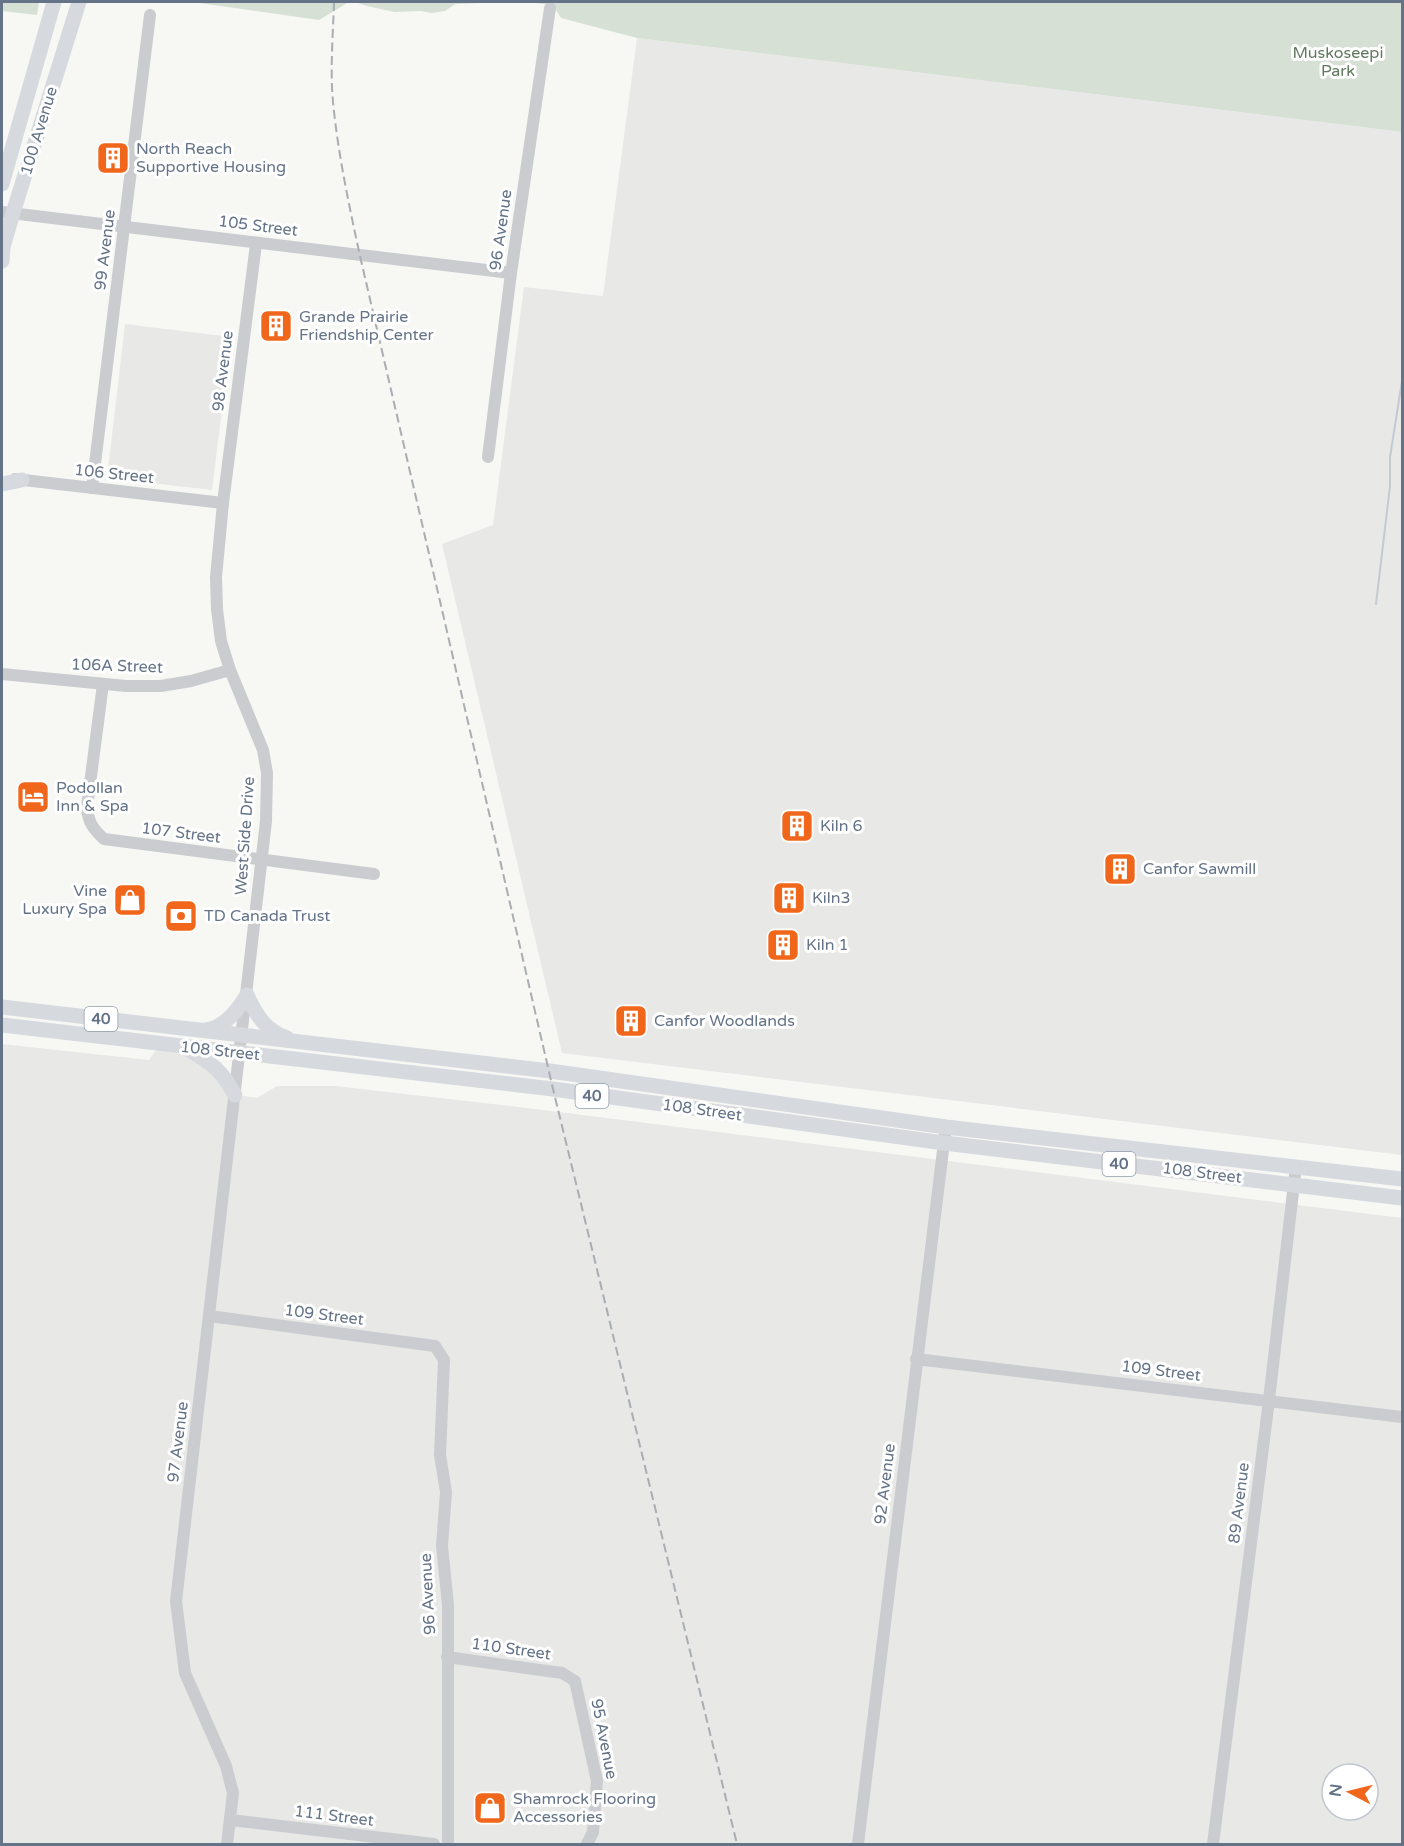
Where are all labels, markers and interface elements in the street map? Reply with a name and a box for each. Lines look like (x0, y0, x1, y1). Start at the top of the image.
park label: Muskoseepi Park (1293, 43, 1383, 81)
street label: 100 Avenue (16, 84, 62, 178)
place label: North Reach Supportive Housing (136, 139, 286, 177)
building icon: North Reach Supportive Housing (95, 140, 131, 176)
street label: 96 Avenue (485, 188, 517, 272)
street label: 99 Avenue (90, 208, 120, 292)
street label: 105 Street (217, 211, 299, 241)
place label: Grande Prairie Friendship Center (299, 307, 434, 345)
building icon: Grande Prairie Friendship Center (258, 308, 294, 344)
street label: 98 Avenue (208, 329, 238, 413)
street label: 106 Street (73, 460, 155, 488)
street label: 106A Street (71, 654, 163, 678)
street label: West Side Drive (231, 776, 259, 896)
place label: Podollan Inn & Spa (56, 778, 129, 816)
hotel icon: Podollan Inn & Spa (15, 779, 51, 815)
building icon: Kiln 6 (779, 808, 815, 844)
place label: Kiln 6 (820, 816, 863, 836)
street label: 107 Street (140, 818, 222, 848)
building icon: Canfor Sawmill (1102, 851, 1138, 887)
place label: Canfor Sawmill (1143, 859, 1256, 879)
building icon: Kiln3 (771, 880, 807, 916)
place label: Vine Luxury Spa (22, 881, 107, 919)
shop icon: Vine Luxury Spa (112, 882, 148, 918)
place label: Kiln3 (812, 888, 850, 908)
bank icon: TD Canada Trust (163, 898, 199, 934)
place label: TD Canada Trust (204, 906, 330, 926)
building icon: Kiln 1 (765, 927, 801, 963)
place label: Kiln 1 (806, 935, 849, 955)
building icon: Canfor Woodlands (613, 1003, 649, 1039)
road number: 40 (84, 1007, 118, 1031)
place label: Canfor Woodlands (654, 1011, 795, 1031)
street label: 108 Street (179, 1037, 261, 1065)
road number: 40 (576, 1084, 608, 1108)
street label: 108 Street (661, 1095, 743, 1125)
road number: 40 (1102, 1152, 1136, 1176)
street label: 108 Street (1161, 1158, 1243, 1188)
street label: 109 Street (283, 1300, 365, 1330)
street label: 109 Street (1120, 1356, 1202, 1386)
street label: 97 Avenue (163, 1400, 193, 1484)
street label: 92 Avenue (870, 1442, 900, 1526)
street label: 89 Avenue (1224, 1461, 1254, 1545)
street label: 96 Avenue (416, 1553, 440, 1635)
street label: 110 Street (470, 1634, 552, 1664)
street label: 95 Avenue (586, 1697, 622, 1781)
north arrow (1320, 1762, 1380, 1822)
text: N (1325, 1783, 1347, 1798)
place label: Shamrock Flooring Accessories (513, 1789, 656, 1827)
shop icon: Shamrock Flooring Accessories (472, 1790, 508, 1826)
street label: 111 Street (293, 1801, 375, 1831)

